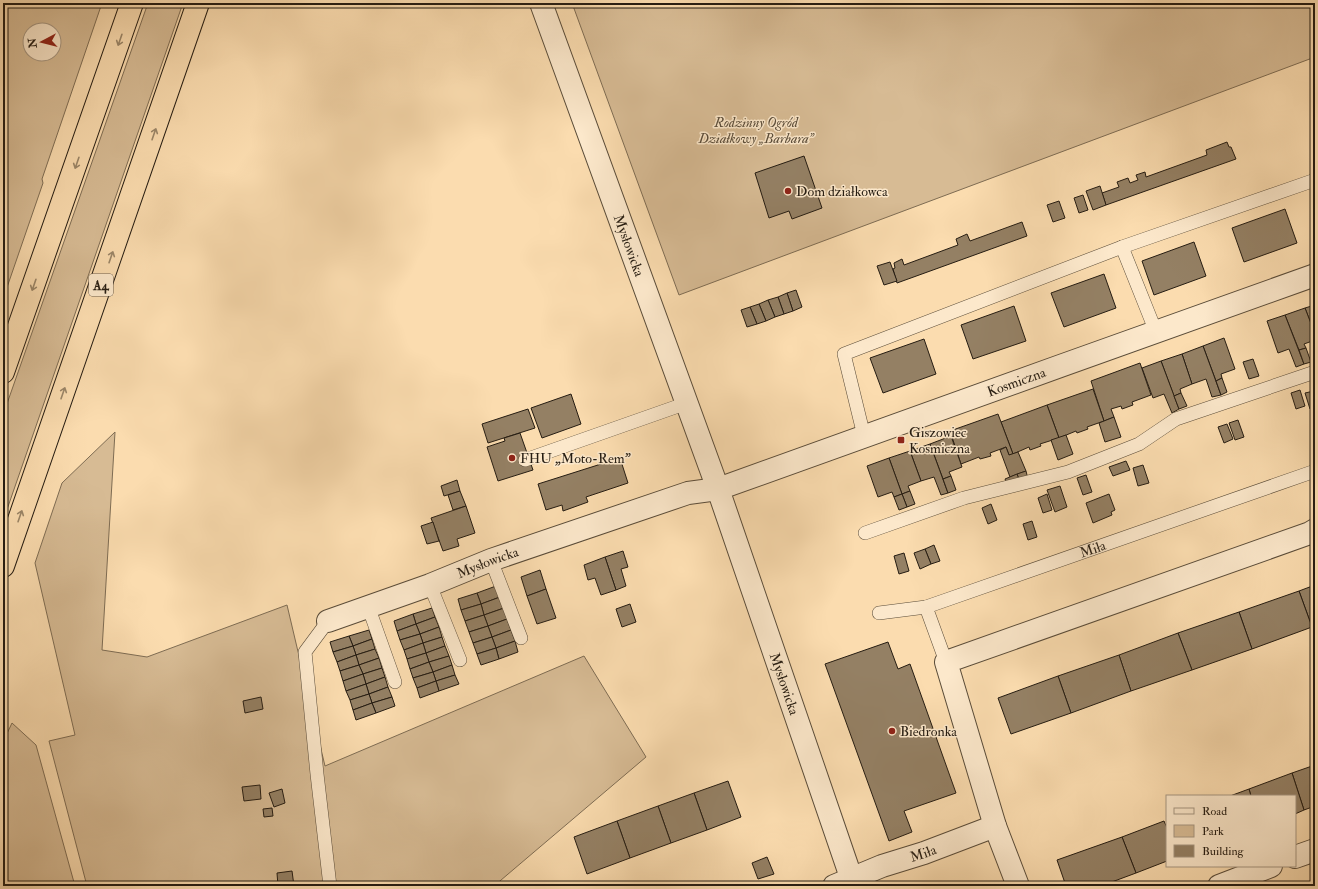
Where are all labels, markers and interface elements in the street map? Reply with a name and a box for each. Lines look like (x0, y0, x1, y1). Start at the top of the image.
north arrow (22, 22, 62, 62)
one-way arrow (115, 34, 123, 46)
text: N (25, 36, 40, 50)
park label: Rodzinny Ogród Działkowy „Barbara” (698, 114, 816, 147)
one-way arrow (150, 129, 158, 141)
one-way arrow (72, 156, 80, 168)
place label: Dom działkowca (796, 183, 888, 200)
marker: Dom działkowca (783, 186, 793, 196)
street label: Mysłowicka (610, 212, 648, 279)
one-way arrow (108, 251, 115, 264)
road number: A4 (89, 274, 113, 296)
one-way arrow (29, 279, 37, 291)
street label: Kosmiczna (985, 364, 1048, 400)
one-way arrow (60, 387, 68, 399)
place label: Giszowiec Kosmiczna (909, 424, 970, 457)
marker: Giszowiec Kosmiczna (896, 435, 906, 445)
place label: FHU „Moto-Rem” (520, 450, 631, 467)
marker: FHU „Moto-Rem” (507, 453, 517, 463)
one-way arrow (17, 510, 25, 522)
street label: Miła (1077, 537, 1108, 562)
street label: Mysłowicka (454, 543, 521, 582)
street label: Mysłowicka (766, 650, 803, 717)
place label: Biedronka (900, 723, 957, 740)
marker: Biedronka (887, 726, 897, 736)
legend (1166, 795, 1296, 867)
text: Road (1202, 804, 1227, 819)
text: Park (1202, 824, 1224, 839)
street label: Miła (908, 841, 939, 866)
text: Building (1202, 844, 1245, 859)

